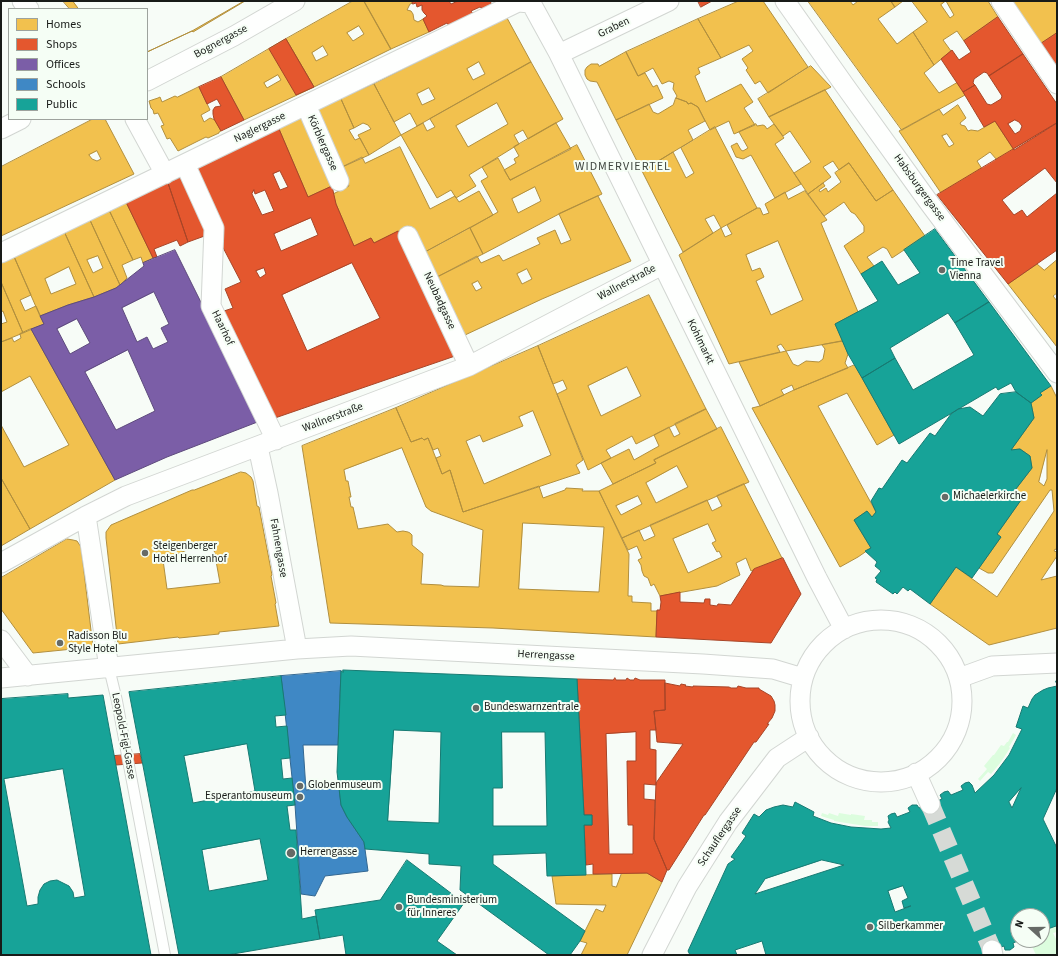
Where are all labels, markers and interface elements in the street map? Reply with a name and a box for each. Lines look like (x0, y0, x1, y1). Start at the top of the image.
legend (8, 8, 148, 120)
street label: Graben (596, 15, 632, 41)
text: Homes (46, 16, 81, 33)
street label: Bognergasse (192, 22, 250, 62)
text: Shops (46, 36, 77, 53)
text: Offices (46, 56, 80, 73)
text: Schools (46, 76, 86, 93)
text: Public (46, 96, 77, 113)
street label: Naglergasse (232, 110, 288, 146)
street label: Körblergasse (304, 113, 340, 173)
street label: Habsburgergasse (890, 152, 948, 224)
district label: WIDMERVIERTEL (575, 160, 671, 174)
place label: Time Travel Vienna (950, 257, 1003, 283)
street label: Wallnerstraße (596, 262, 658, 304)
marker: Time Travel Vienna (937, 265, 947, 275)
street label: Neubadgasse (420, 270, 458, 332)
street label: Haarhof (208, 308, 236, 348)
street label: Kohlmarkt (683, 317, 717, 367)
street label: Wallnerstraße (301, 400, 365, 436)
place label: Michaelerkirche (953, 490, 1026, 504)
marker: Michaelerkirche (940, 492, 950, 502)
street label: Fahnengasse (266, 517, 290, 579)
place label: Steigenberger Hotel Herrenhof (153, 540, 227, 566)
marker: Steigenberger Hotel Herrenhof (140, 548, 150, 558)
place label: Radisson Blu Style Hotel (68, 630, 127, 656)
marker: Radisson Blu Style Hotel (55, 638, 65, 648)
street label: Herrengasse (517, 648, 575, 664)
street label: Leopold-Figl-Gasse (108, 692, 138, 780)
place label: Bundeswarnzentrale (484, 701, 579, 715)
marker: Bundeswarnzentrale (471, 703, 481, 713)
place label: Globenmuseum (308, 779, 381, 793)
marker: Globenmuseum (295, 781, 305, 791)
place label: Esperantomuseum (205, 790, 292, 804)
marker: Esperantomuseum (295, 792, 305, 802)
street label: Schauflergasse (695, 805, 745, 869)
place label: Herrengasse (300, 846, 357, 860)
marker: Herrengasse (285, 847, 297, 859)
place label: Bundesministerium für Inneres (407, 894, 497, 920)
marker: Bundesministerium für Inneres (394, 902, 404, 912)
north arrow (1010, 908, 1050, 948)
text: N (1011, 918, 1028, 930)
place label: Silberkammer (878, 920, 943, 934)
marker: Silberkammer (865, 922, 875, 932)

